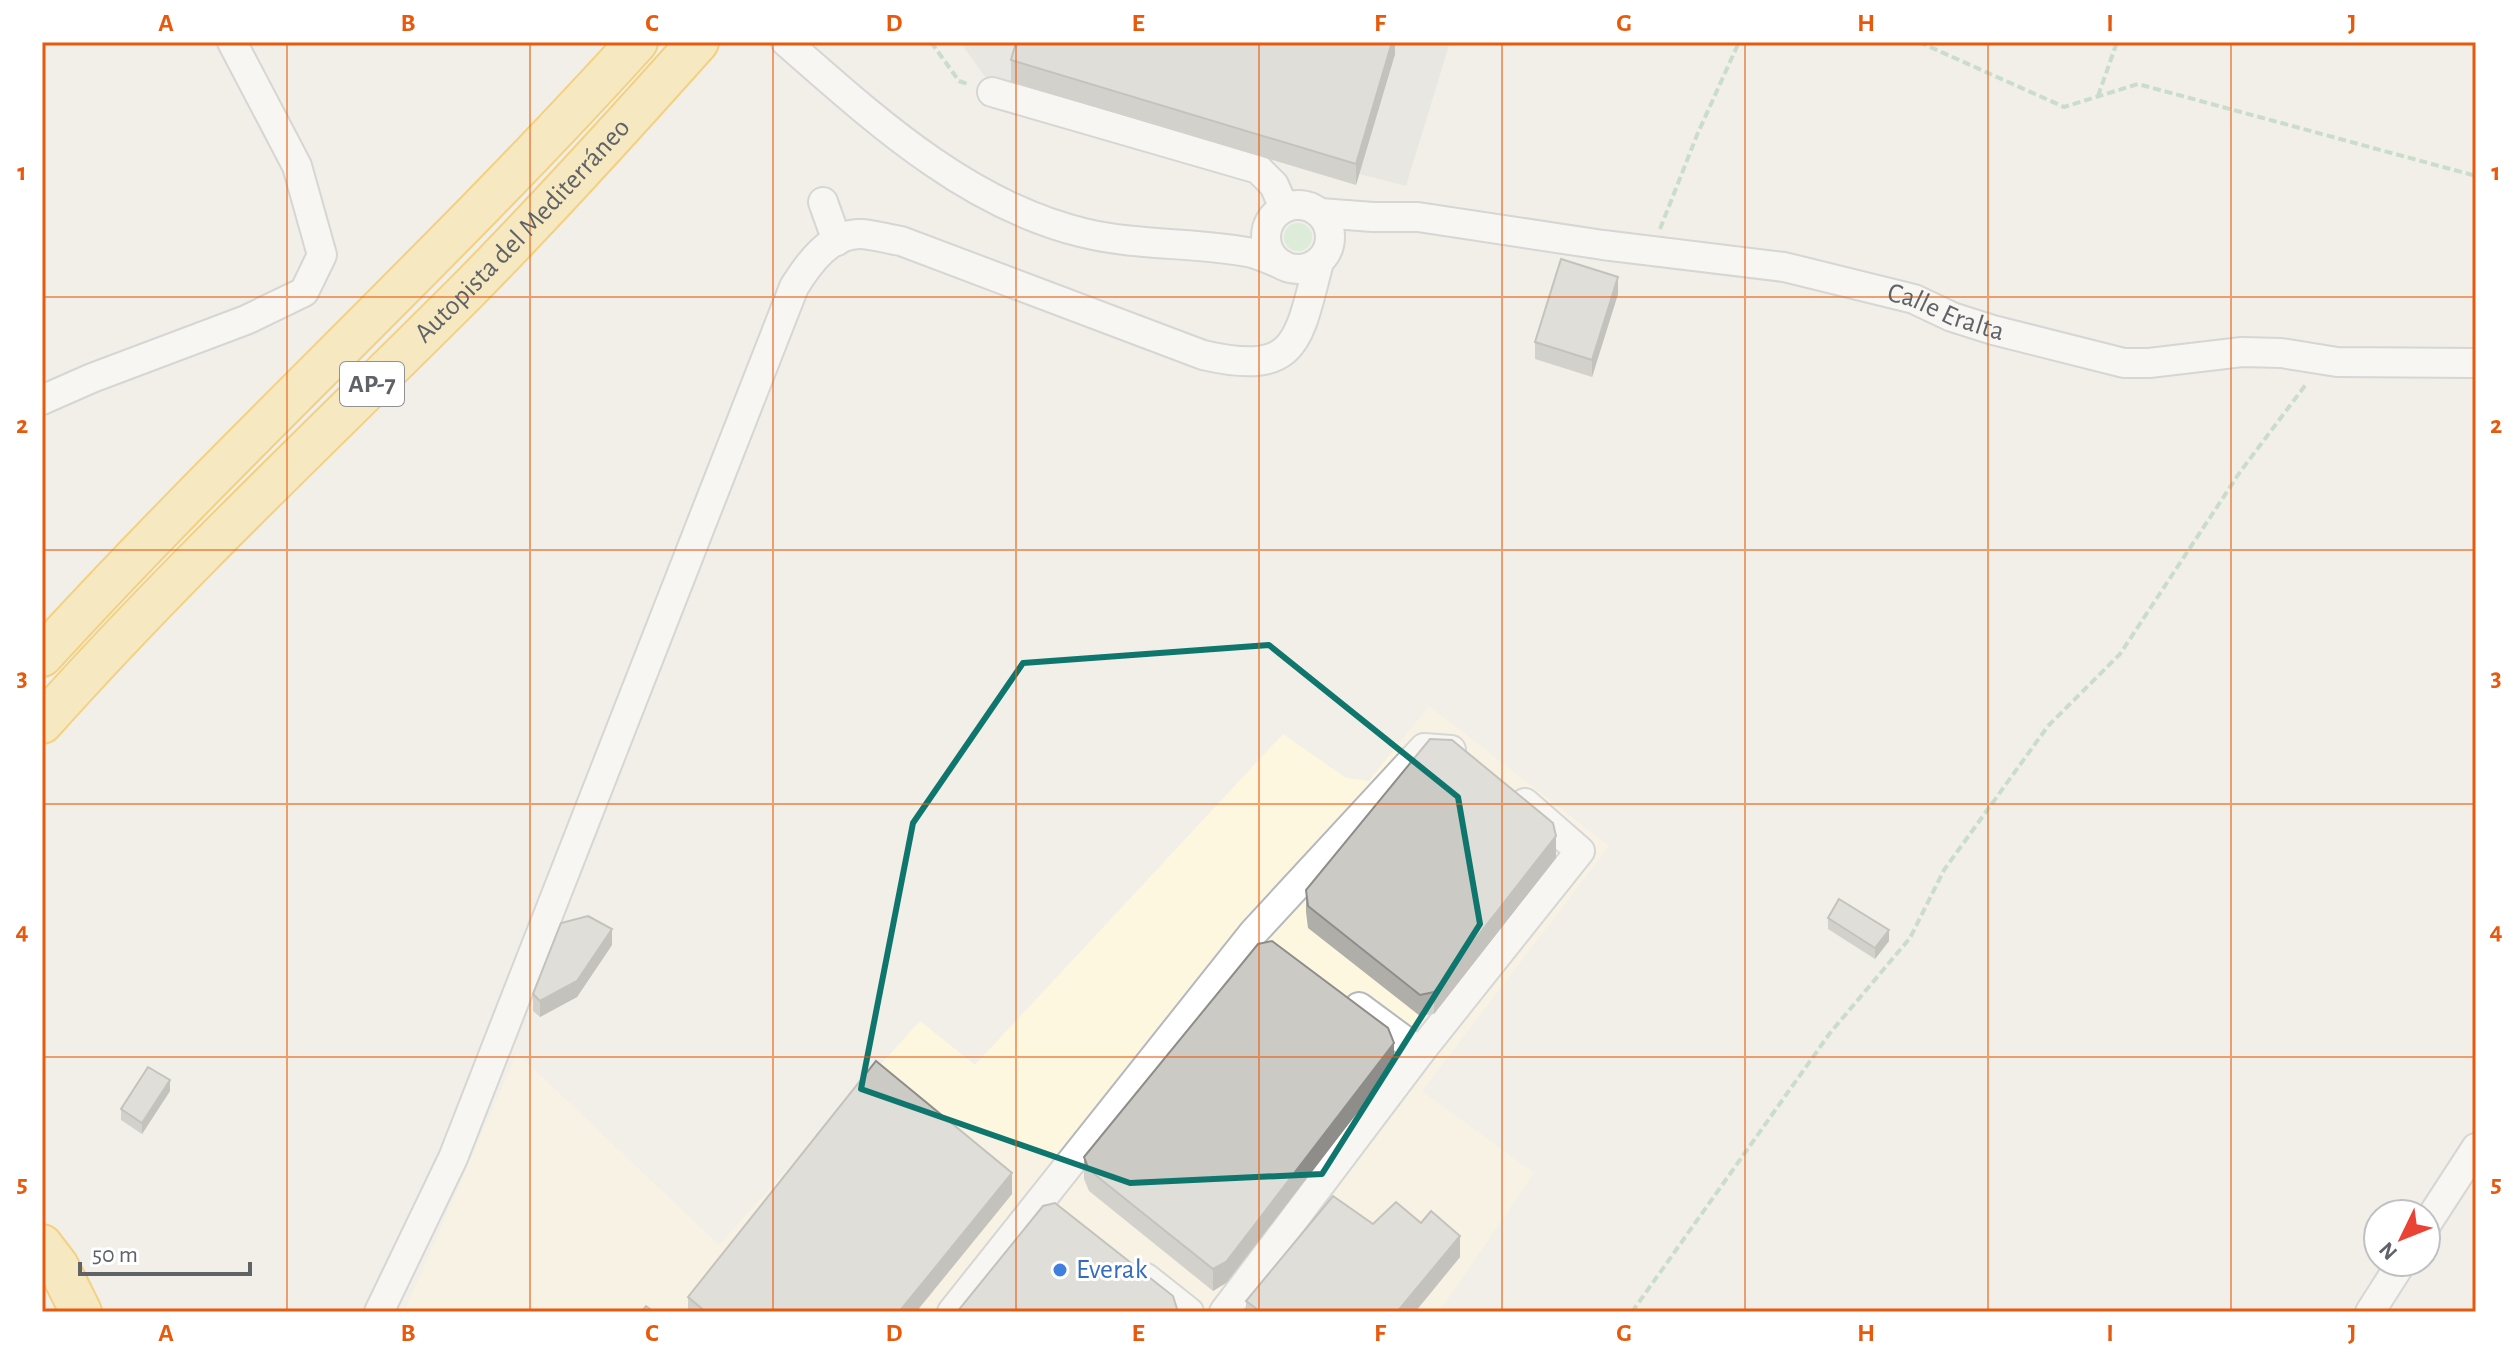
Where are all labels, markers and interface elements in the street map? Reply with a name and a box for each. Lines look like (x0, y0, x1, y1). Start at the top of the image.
text: A (158, 10, 174, 36)
text: B (400, 10, 416, 36)
text: C (645, 10, 659, 36)
text: D (885, 10, 903, 36)
text: E (1131, 10, 1145, 36)
text: F (1374, 10, 1387, 36)
text: G (1616, 10, 1632, 36)
text: H (1857, 10, 1875, 36)
text: I (2106, 10, 2114, 36)
text: J (2348, 10, 2356, 36)
street label: Autopista del Mediterráneo (410, 113, 636, 348)
text: 1 (17, 159, 27, 185)
text: 1 (2491, 159, 2501, 185)
street label: Calle Eralta (1885, 279, 2007, 346)
road number: AP-7 (340, 362, 404, 406)
text: 2 (16, 412, 28, 438)
text: 2 (2490, 412, 2502, 438)
text: 3 (16, 665, 28, 691)
text: 3 (2490, 665, 2502, 691)
text: 4 (15, 918, 29, 944)
text: 4 (2489, 918, 2503, 944)
text: 5 (16, 1171, 28, 1197)
text: 5 (2490, 1171, 2502, 1197)
north arrow (2362, 1198, 2442, 1278)
scale bar (80, 1226, 250, 1276)
text: N (2375, 1238, 2401, 1264)
text: 50 m (92, 1243, 138, 1267)
place label: Everak (1076, 1256, 1148, 1284)
marker: Everak (1051, 1261, 1069, 1279)
text: A (158, 1320, 174, 1346)
text: B (400, 1320, 416, 1346)
text: C (645, 1320, 659, 1346)
text: D (885, 1320, 903, 1346)
text: E (1131, 1320, 1145, 1346)
text: F (1374, 1320, 1387, 1346)
text: G (1616, 1320, 1632, 1346)
text: H (1857, 1320, 1875, 1346)
text: I (2106, 1320, 2114, 1346)
text: J (2348, 1320, 2356, 1346)

